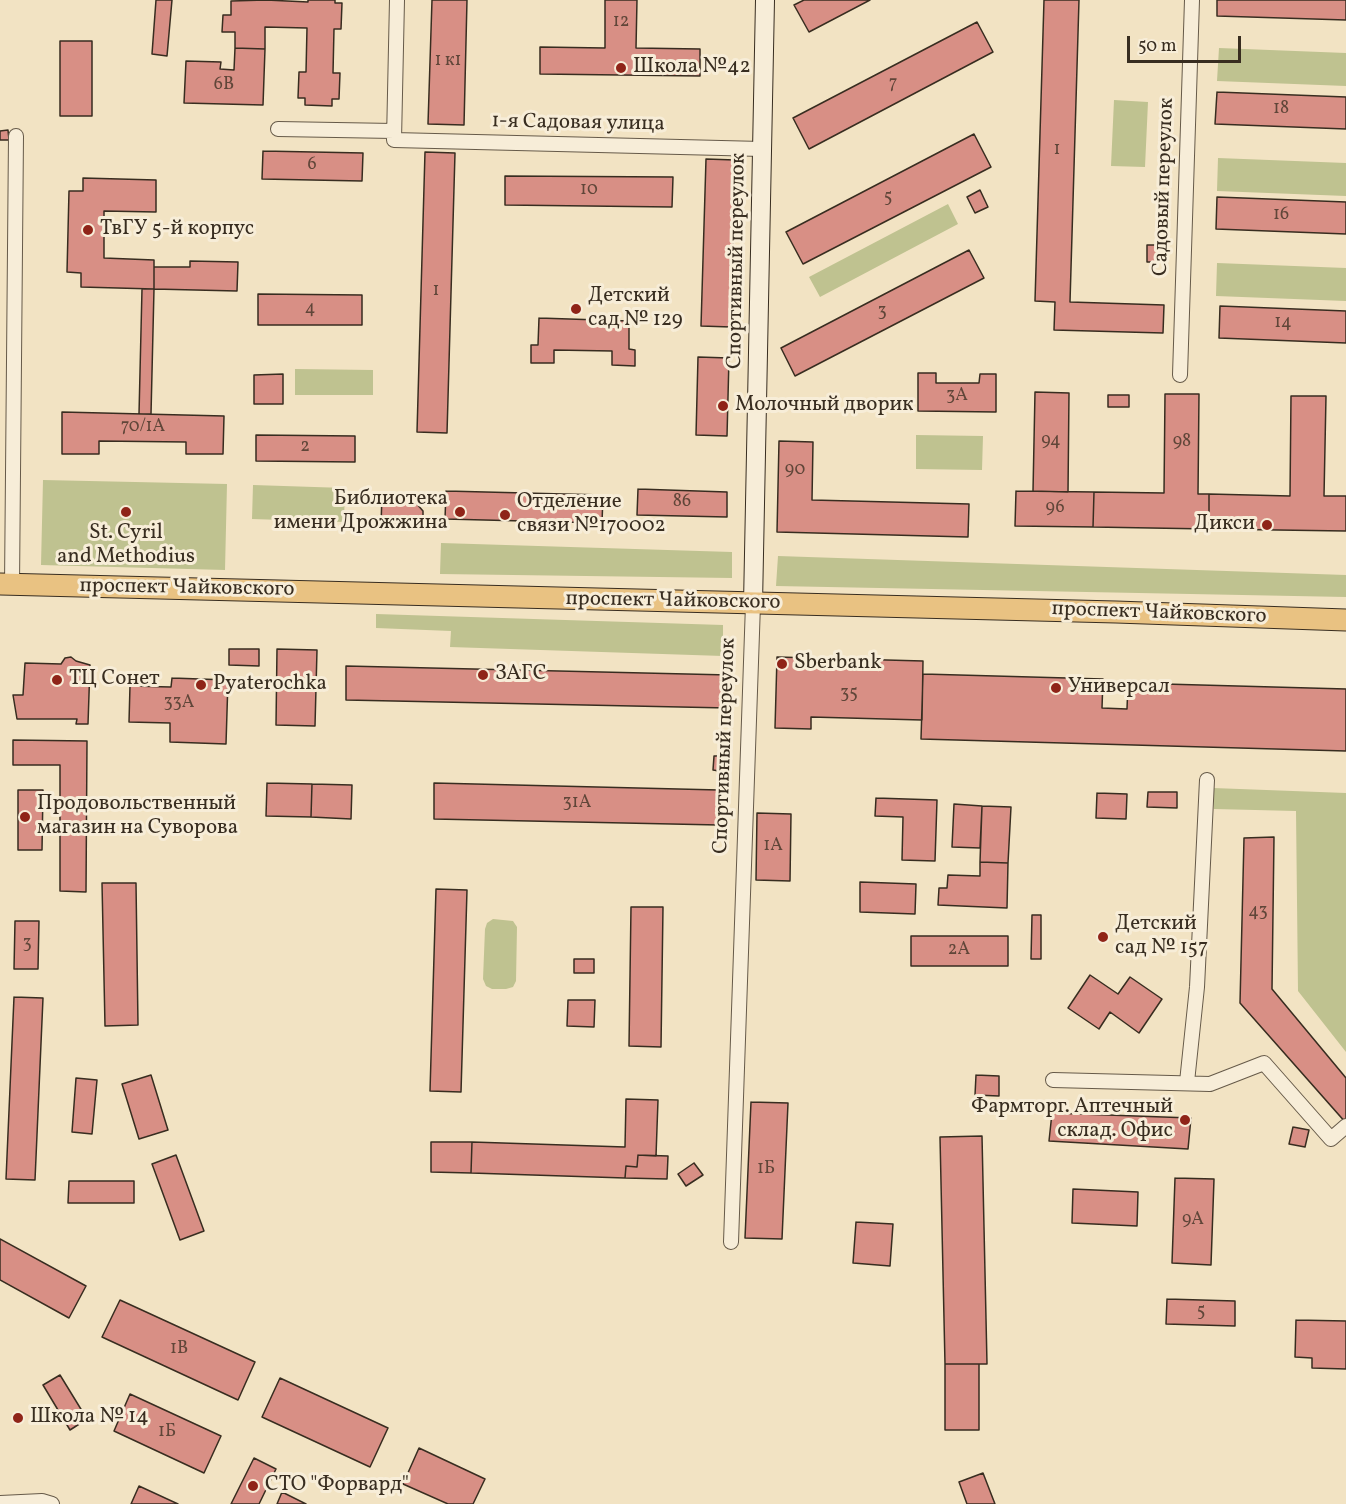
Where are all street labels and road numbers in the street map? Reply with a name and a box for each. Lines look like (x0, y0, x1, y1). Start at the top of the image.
street label: Садовый переулок (1149, 98, 1181, 276)
street label: 1-я Садовая улица (491, 110, 665, 138)
street label: Спортивный переулок (724, 153, 752, 369)
street label: проспект Чайковского (79, 575, 295, 603)
street label: проспект Чайковского (565, 588, 781, 616)
street label: проспект Чайковского (1051, 598, 1267, 630)
street label: Спортивный переулок (710, 638, 742, 854)

